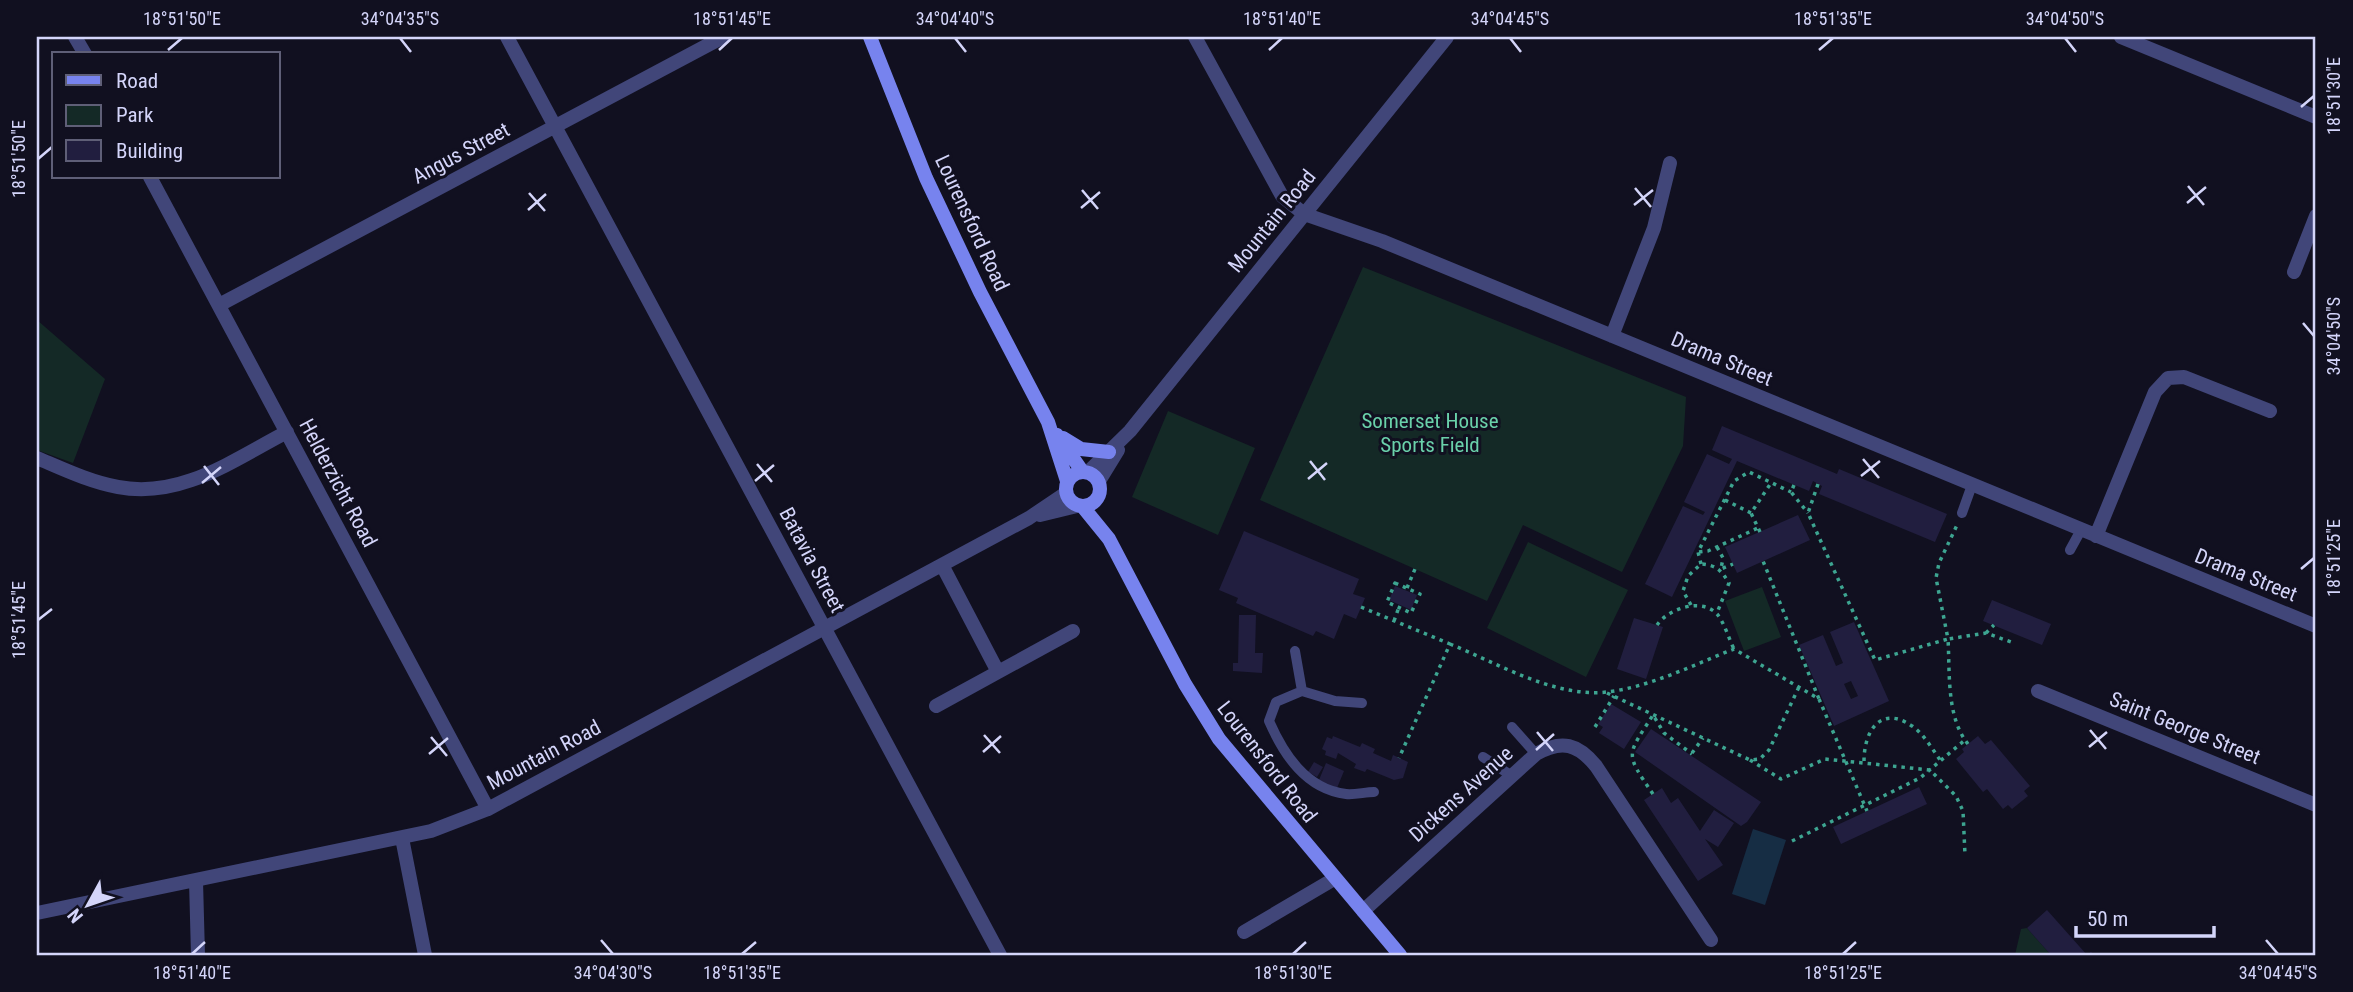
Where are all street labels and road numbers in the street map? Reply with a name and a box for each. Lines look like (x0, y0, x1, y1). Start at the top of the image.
street label: Angus Street (408, 117, 514, 189)
street label: Lourensford Road (930, 151, 1014, 295)
street label: Mountain Road (1223, 165, 1321, 277)
street label: Drama Street (1668, 327, 1776, 391)
street label: Helderzicht Road (294, 415, 382, 551)
street label: Batavia Street (774, 503, 850, 617)
street label: Drama Street (2191, 544, 2301, 606)
street label: Saint George Street (2106, 687, 2264, 769)
street label: Lourensford Road (1212, 697, 1322, 827)
street label: Mountain Road (483, 715, 605, 795)
street label: Dickens Avenue (1404, 741, 1518, 847)

